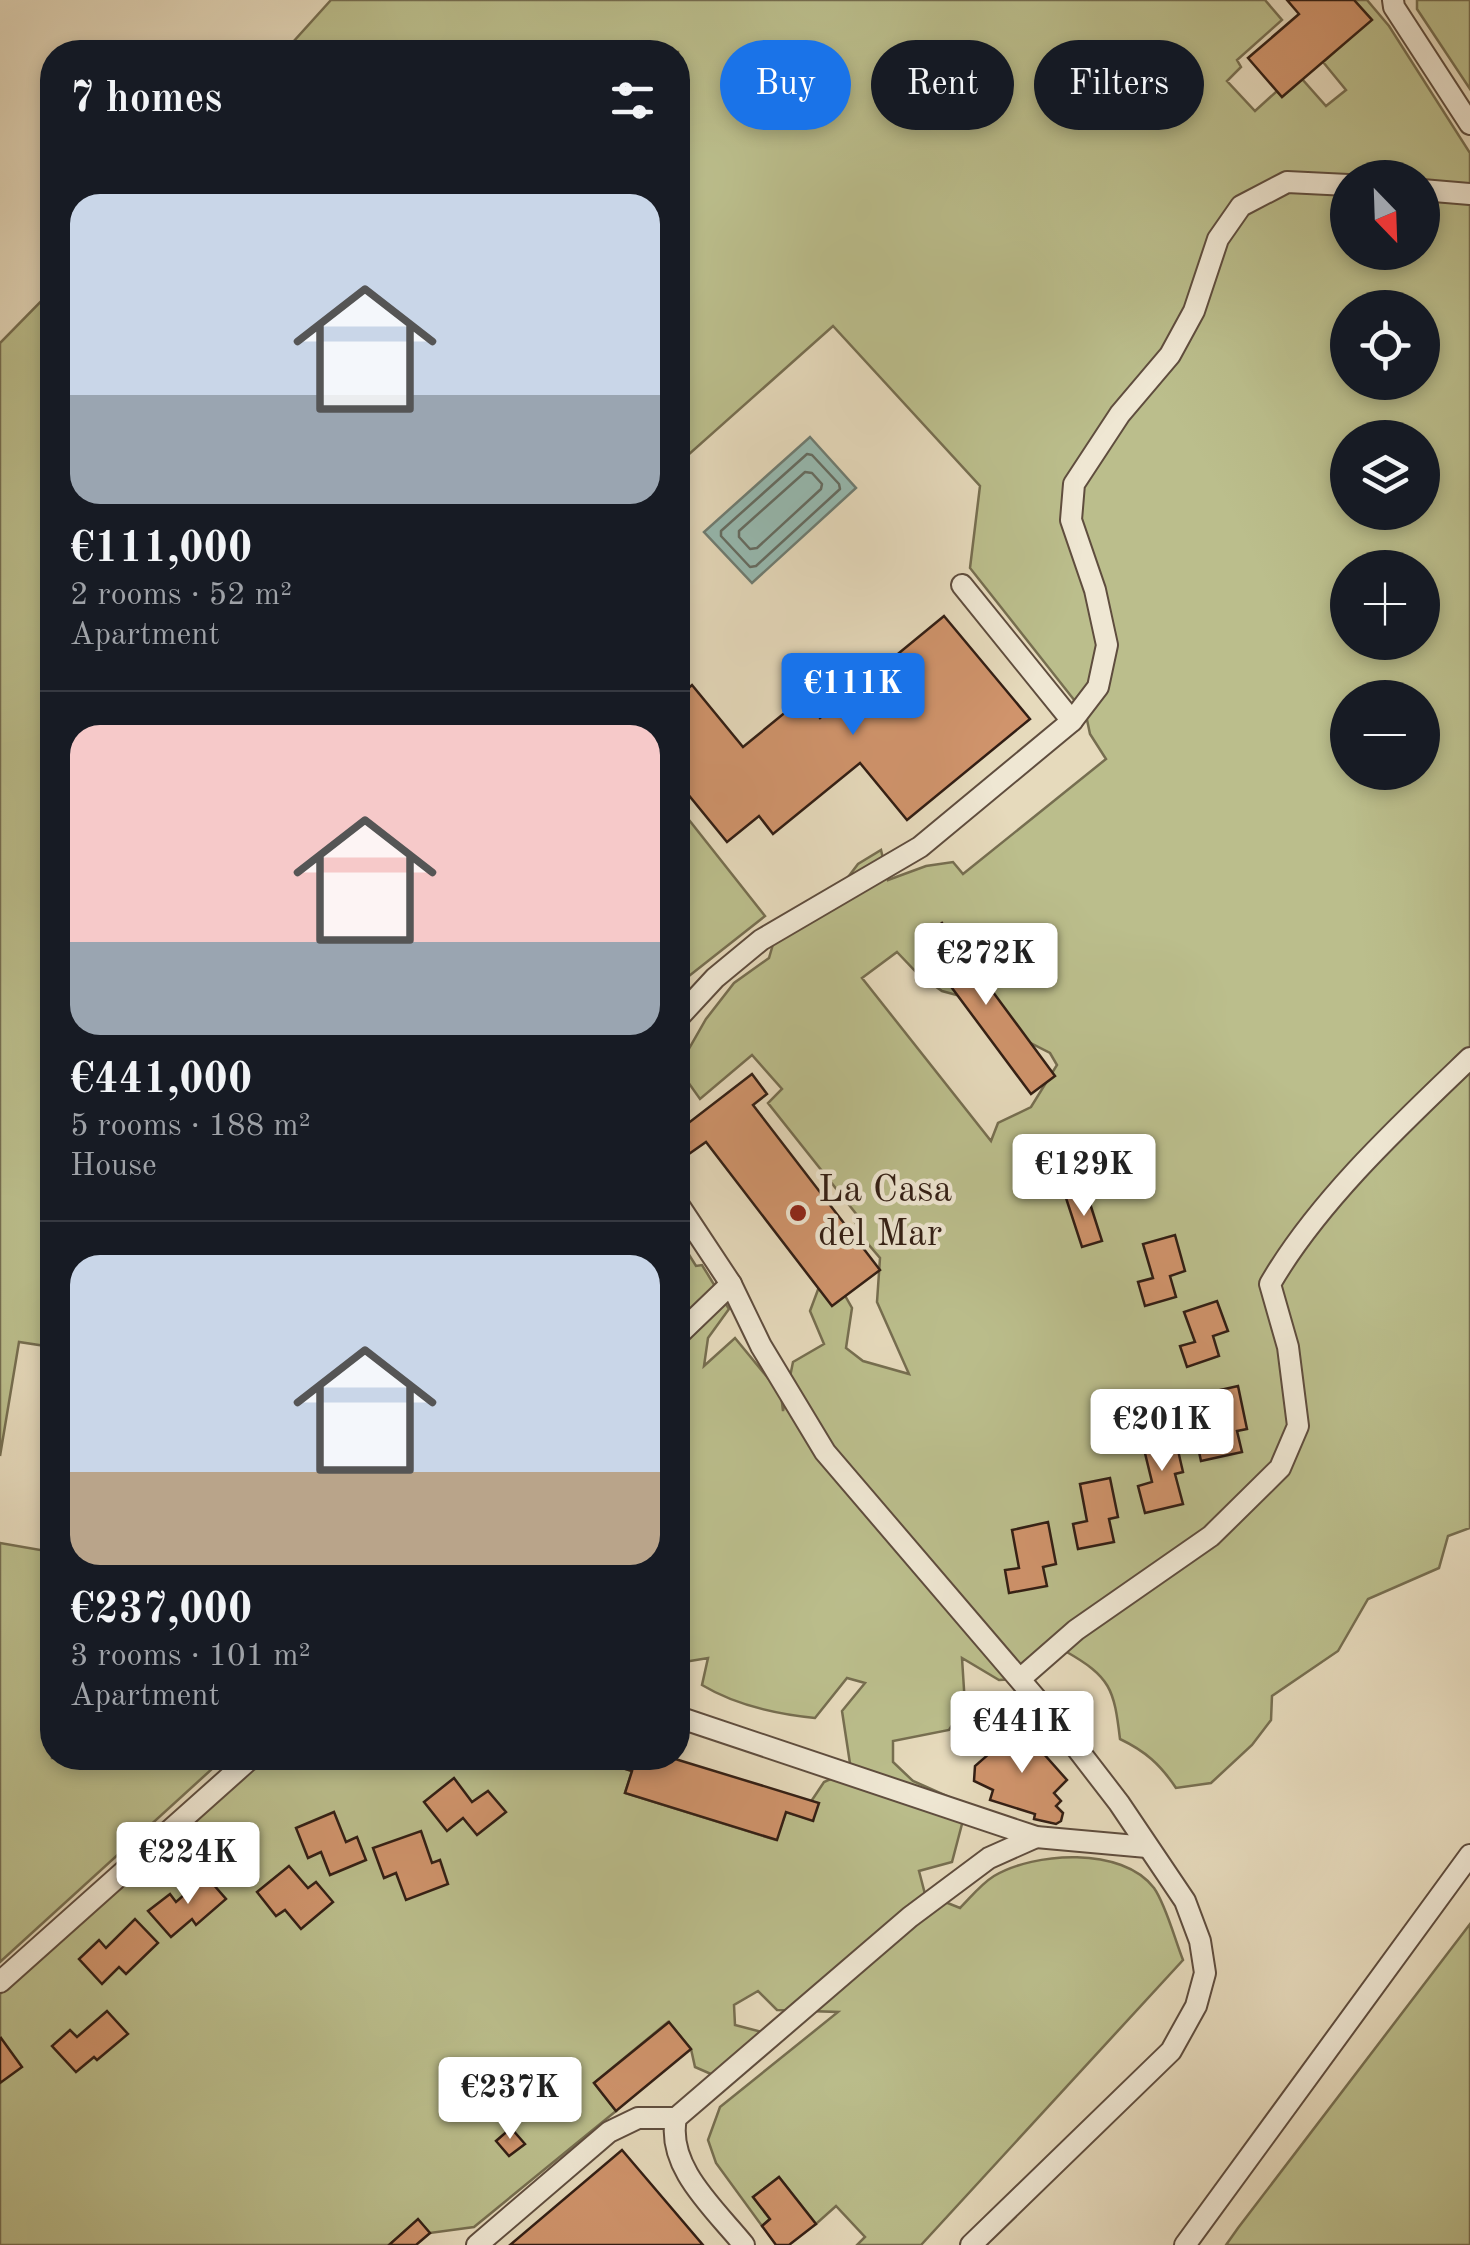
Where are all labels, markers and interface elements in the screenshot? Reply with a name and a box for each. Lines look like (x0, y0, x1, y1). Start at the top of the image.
chip: Buy (720, 40, 851, 130)
chip: Rent (871, 40, 1014, 130)
chip: Filters (1034, 40, 1204, 130)
icon: filters (605, 73, 660, 128)
text: 7 homes (70, 79, 222, 121)
north arrow (1330, 160, 1440, 270)
map controls (1330, 160, 1440, 790)
icon: home (275, 259, 455, 439)
button: locate (1330, 290, 1440, 400)
button: layers (1330, 420, 1440, 530)
text: €111,000 (70, 529, 252, 571)
button: + (1330, 550, 1440, 660)
text: 2 rooms · 52 m² (70, 580, 292, 612)
text: Apartment (70, 620, 220, 652)
pin: €111K (783, 653, 923, 738)
text: €111K (804, 669, 902, 701)
button: − (1330, 680, 1440, 790)
icon: home (275, 790, 455, 970)
pin: €272K (916, 923, 1056, 1008)
text: €272K (937, 939, 1035, 971)
text: €441,000 (70, 1060, 252, 1102)
text: 5 rooms · 188 m² (70, 1111, 311, 1143)
pin: €129K (1014, 1134, 1154, 1219)
text: €129K (1035, 1150, 1133, 1182)
text: House (70, 1151, 157, 1183)
place label: La Casa del Mar (818, 1172, 953, 1254)
marker: La Casa del Mar (787, 1202, 809, 1224)
icon: home (275, 1320, 455, 1500)
pin: €201K (1092, 1389, 1232, 1474)
text: €201K (1113, 1405, 1211, 1437)
text: €237,000 (70, 1590, 252, 1632)
text: 3 rooms · 101 m² (70, 1641, 311, 1673)
text: Apartment (70, 1681, 220, 1713)
pin: €441K (952, 1691, 1092, 1776)
text: €441K (973, 1707, 1071, 1739)
pin: €224K (118, 1822, 258, 1907)
text: €224K (139, 1838, 237, 1870)
pin: €237K (440, 2057, 580, 2142)
text: €237K (461, 2073, 559, 2105)

